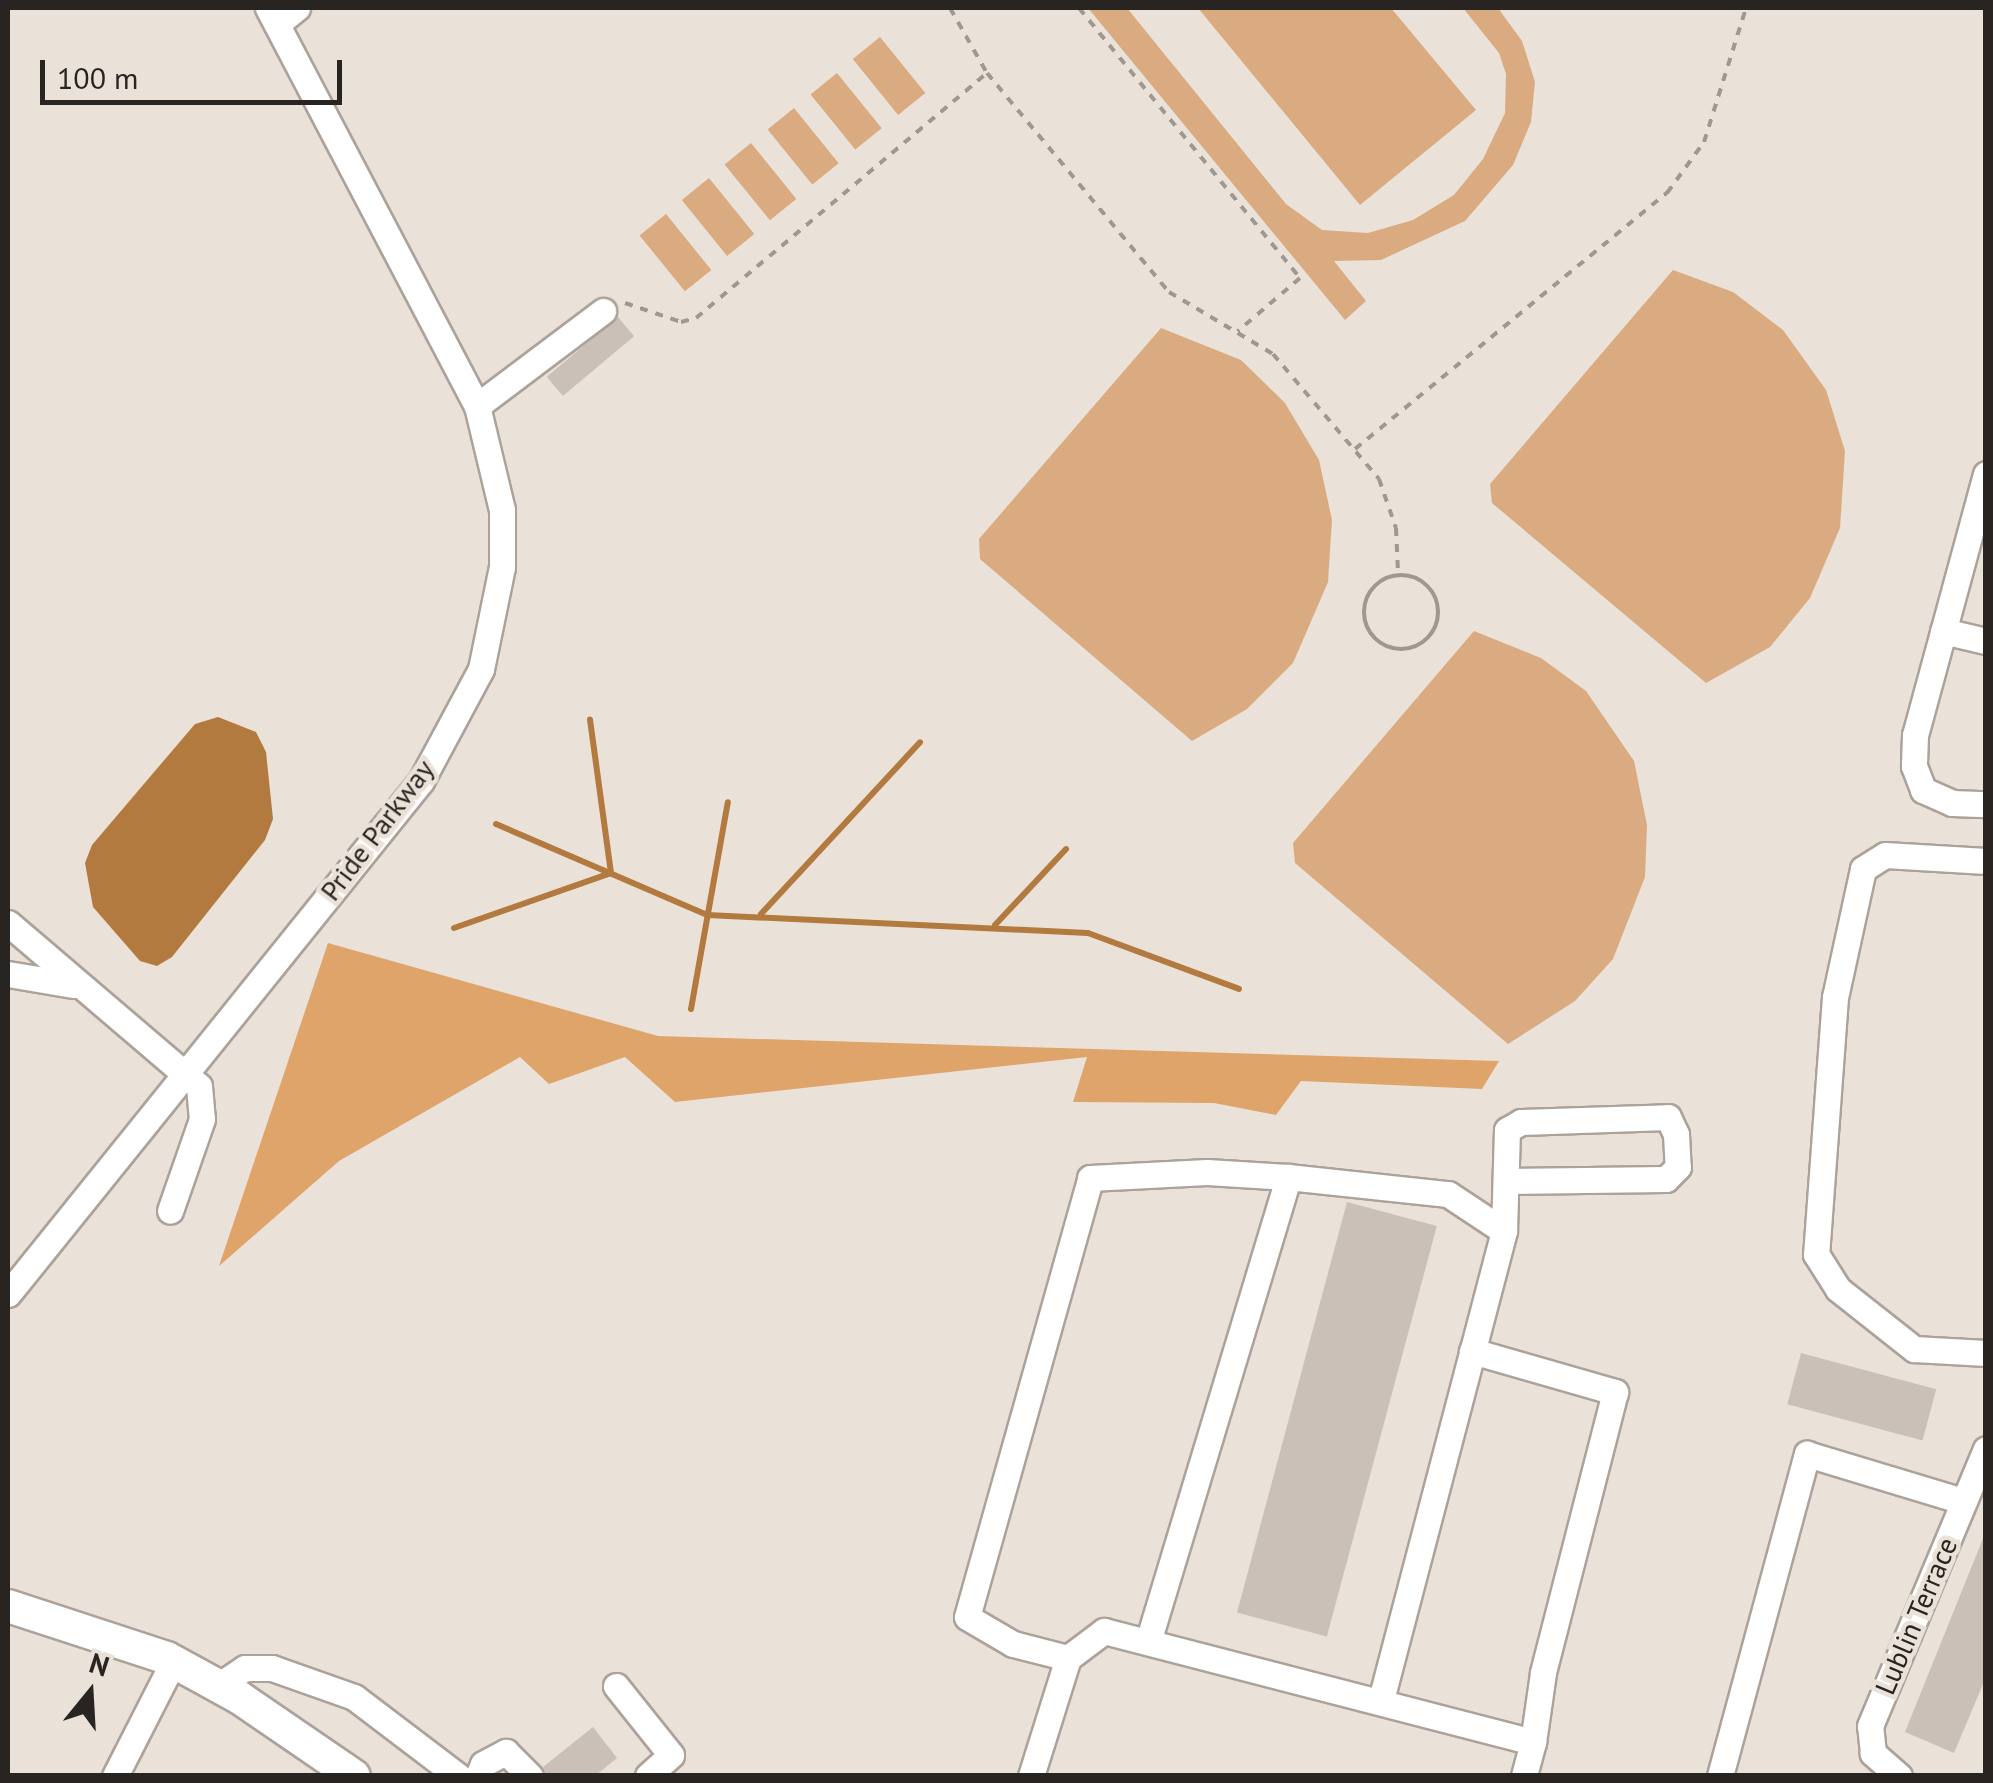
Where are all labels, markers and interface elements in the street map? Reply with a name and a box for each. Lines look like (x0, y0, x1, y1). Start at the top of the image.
scale bar (45, 40, 348, 102)
text: 100 m (57, 58, 138, 97)
street label: Pride Parkway (313, 753, 441, 907)
street label: Lublin Terrace (1868, 1532, 1964, 1700)
north arrow (40, 1643, 140, 1743)
text: N (85, 1644, 114, 1684)

